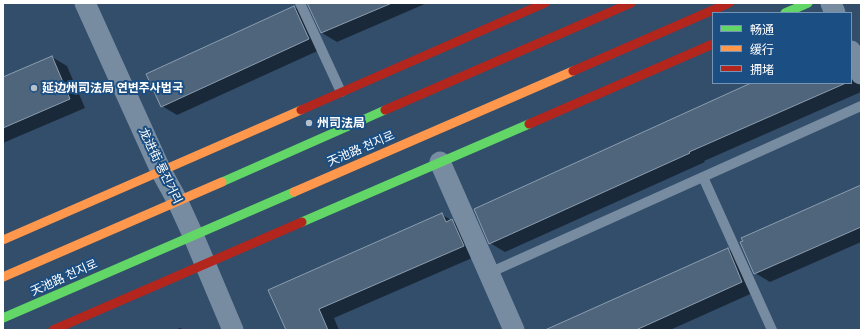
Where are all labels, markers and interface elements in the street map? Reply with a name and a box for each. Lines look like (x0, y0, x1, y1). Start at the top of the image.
legend (712, 12, 852, 84)
text: 畅通 (750, 22, 774, 37)
text: 缓行 (750, 42, 774, 57)
text: 拥堵 (750, 62, 774, 77)
place label: 延边州司法局 연변주사법국 (42, 81, 183, 95)
marker: 延边州司法局 연변주사법국 (29, 83, 39, 93)
place label: 州司法局 (317, 116, 365, 130)
marker: 州司法局 (304, 118, 314, 128)
street label: 龙进街 룡진거리 (135, 126, 185, 206)
street label: 天池路 천지로 (325, 128, 397, 170)
street label: 天池路 천지로 (28, 257, 100, 299)

